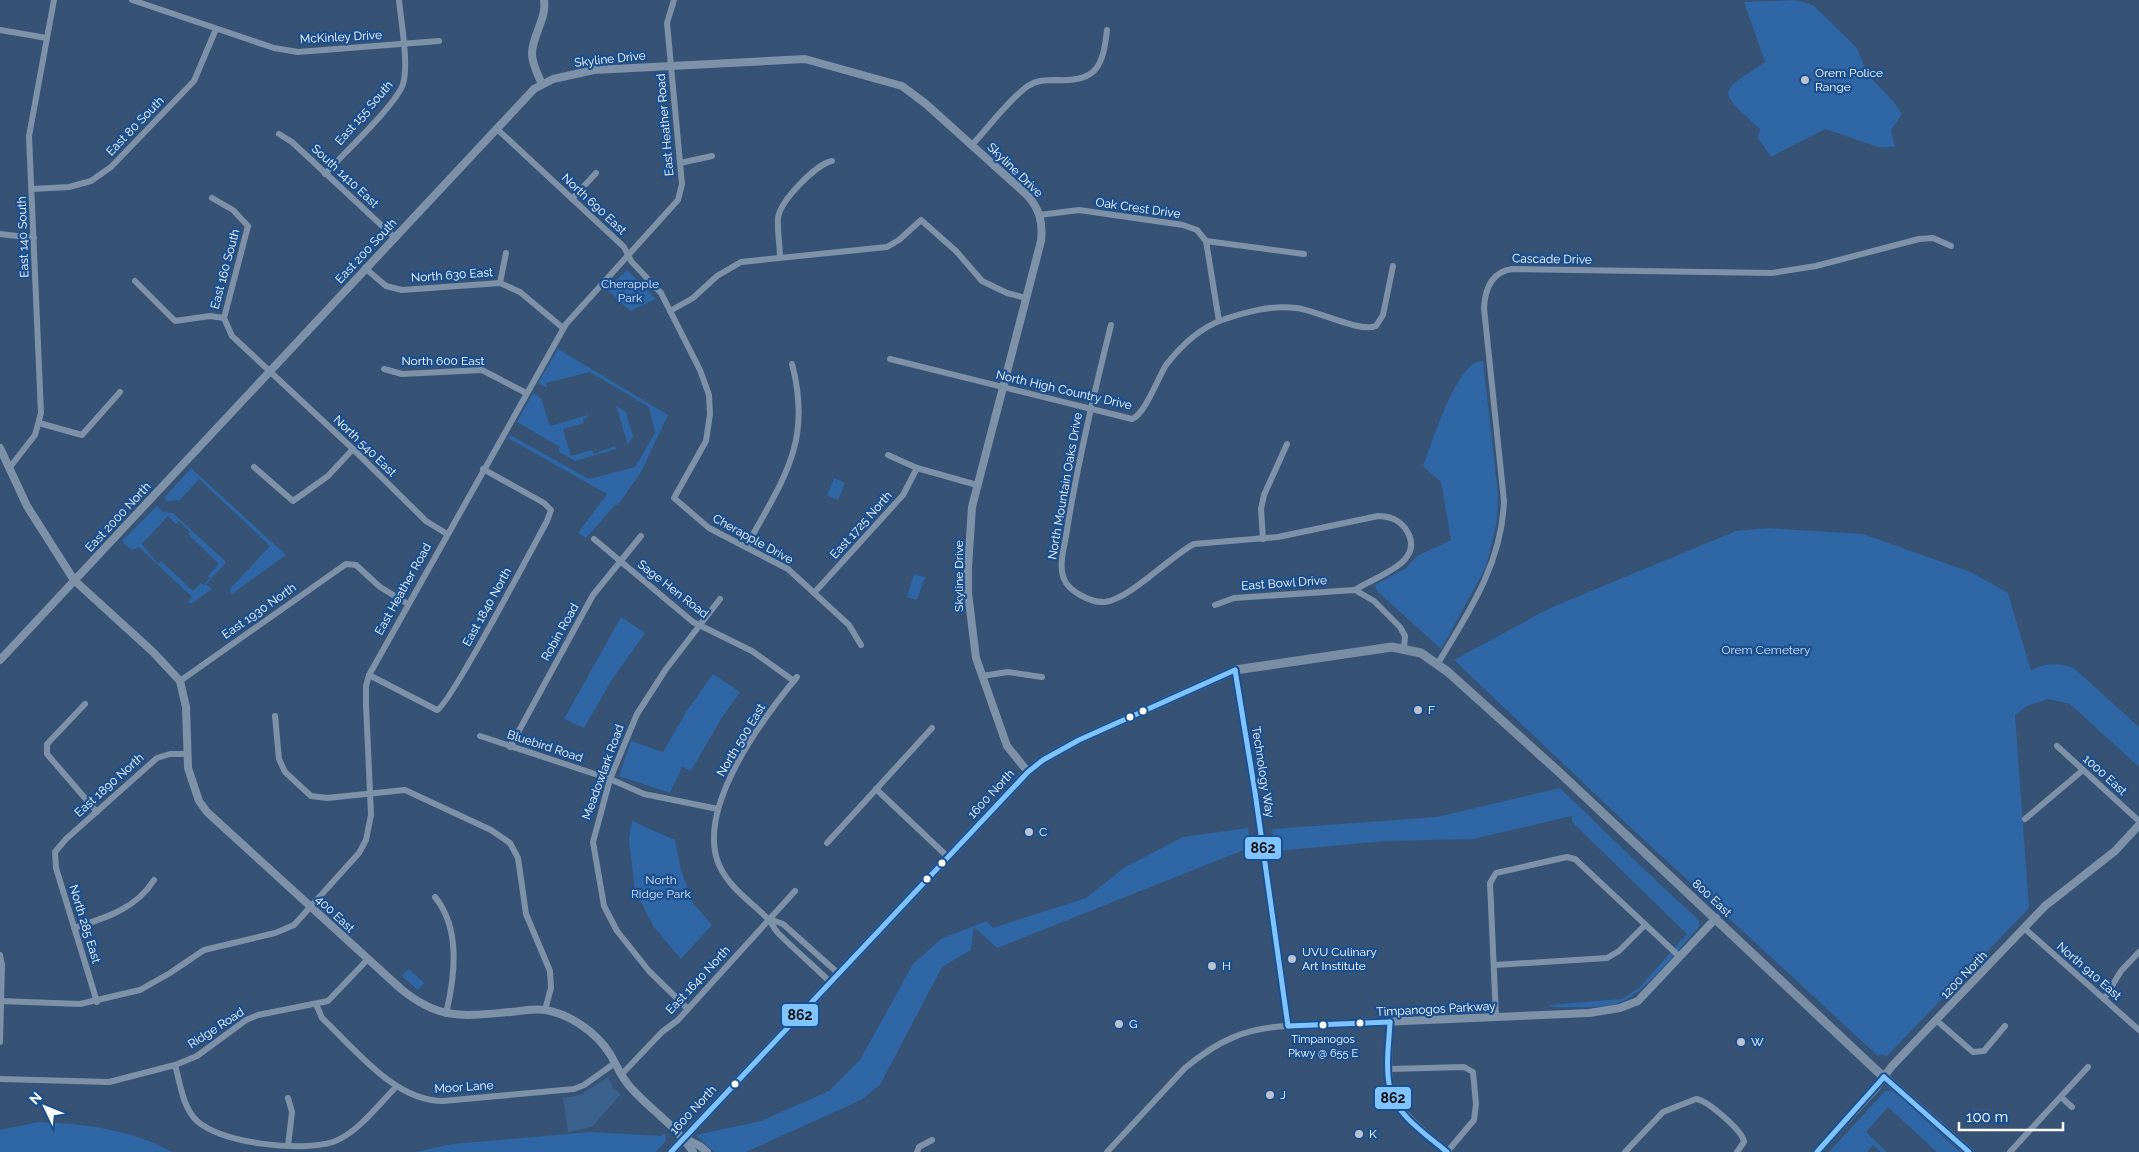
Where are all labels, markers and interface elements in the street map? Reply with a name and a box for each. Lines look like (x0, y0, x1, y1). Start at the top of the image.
street label: McKinley Drive (300, 28, 382, 46)
street label: Skyline Drive (574, 48, 646, 70)
place label: Orem Police Range (1815, 66, 1883, 94)
street label: East Heather Road (654, 73, 676, 177)
marker: Orem Police Range (1799, 74, 1811, 86)
street label: East 155 South (332, 78, 396, 148)
street label: East 80 South (103, 94, 167, 158)
street label: Skyline Drive (984, 140, 1046, 200)
street label: South 1410 East (309, 141, 381, 211)
street label: North 690 East (559, 171, 629, 237)
street label: Oak Crest Drive (1095, 195, 1181, 221)
street label: East 140 South (15, 196, 31, 278)
street label: East 200 South (332, 216, 400, 286)
street label: East 160 South (208, 228, 242, 310)
street label: Cascade Drive (1512, 251, 1592, 267)
street label: North 630 East (410, 265, 494, 285)
park label: Cherapple Park (601, 277, 659, 305)
street label: North 600 East (401, 354, 485, 368)
street label: North High Country Drive (995, 368, 1133, 412)
street label: North Mountain Oaks Drive (1045, 412, 1085, 560)
street label: North 540 East (331, 413, 399, 479)
street label: East 2000 North (82, 479, 154, 555)
street label: East 1725 North (827, 489, 895, 561)
street label: Cherapple Drive (710, 511, 796, 567)
street label: Skyline Drive (952, 540, 966, 612)
street label: East Heather Road (372, 541, 434, 637)
street label: Sage Hen Road (635, 557, 711, 621)
street label: East 1840 North (460, 565, 514, 649)
street label: East Bowl Drive (1241, 573, 1327, 593)
street label: East 1930 North (219, 580, 299, 642)
street label: Robin Road (538, 601, 582, 663)
park label: Orem Cemetery (1721, 643, 1811, 657)
street label: North 500 East (714, 701, 768, 779)
place label: F (1428, 703, 1435, 717)
marker: F (1412, 704, 1424, 716)
unlabelled marker (1138, 706, 1148, 716)
unlabelled marker (1125, 712, 1135, 722)
street label: Meadowlark Road (579, 722, 627, 822)
street label: Technology Way (1249, 725, 1277, 819)
street label: Bluebird Road (505, 727, 585, 765)
street label: East 1890 North (72, 750, 146, 820)
street label: 1000 East (2080, 752, 2130, 798)
street label: 1600 North (965, 767, 1017, 821)
place label: C (1039, 825, 1047, 839)
marker: C (1023, 826, 1035, 838)
line badge: 862 (1244, 836, 1282, 860)
text: 862 (1251, 840, 1276, 856)
unlabelled marker (937, 858, 947, 868)
park label: North Ridge Park (631, 873, 692, 901)
unlabelled marker (922, 874, 932, 884)
street label: 800 East (1689, 876, 1735, 920)
street label: North 285 East (66, 883, 104, 965)
street label: 400 East (313, 893, 357, 935)
street label: North 910 East (2054, 939, 2124, 1003)
street label: East 1640 North (663, 943, 733, 1017)
place label: UVU Culinary Art Institute (1302, 945, 1377, 973)
street label: 1200 North (1938, 948, 1990, 1002)
marker: UVU Culinary Art Institute (1286, 953, 1298, 965)
place label: H (1222, 959, 1231, 973)
marker: H (1206, 960, 1218, 972)
street label: Timpanogos Parkway (1376, 999, 1496, 1019)
line badge: 862 (781, 1003, 819, 1027)
street label: Ridge Road (185, 1005, 247, 1051)
text: 862 (788, 1007, 813, 1023)
place label: G (1129, 1017, 1138, 1031)
marker: G (1113, 1018, 1125, 1030)
unlabelled marker (1355, 1018, 1365, 1028)
marker: Timpanogos Pkwy @ 655 E (1318, 1020, 1328, 1030)
place label: Timpanogos Pkwy @ 655 E (1288, 1033, 1358, 1060)
place label: W (1751, 1035, 1764, 1049)
marker: W (1735, 1036, 1747, 1048)
street label: Moor Lane (434, 1078, 494, 1096)
unlabelled marker (730, 1079, 740, 1089)
north arrow (20, 1082, 70, 1132)
street label: 1600 North (667, 1083, 719, 1137)
line badge: 862 (1374, 1086, 1412, 1110)
place label: J (1280, 1088, 1286, 1102)
text: N (26, 1089, 45, 1107)
marker: J (1264, 1089, 1276, 1101)
text: 862 (1381, 1090, 1406, 1106)
scale bar (1959, 1100, 2063, 1132)
text: 100 m (1966, 1108, 2008, 1126)
place label: K (1369, 1127, 1377, 1141)
marker: K (1353, 1128, 1365, 1140)

